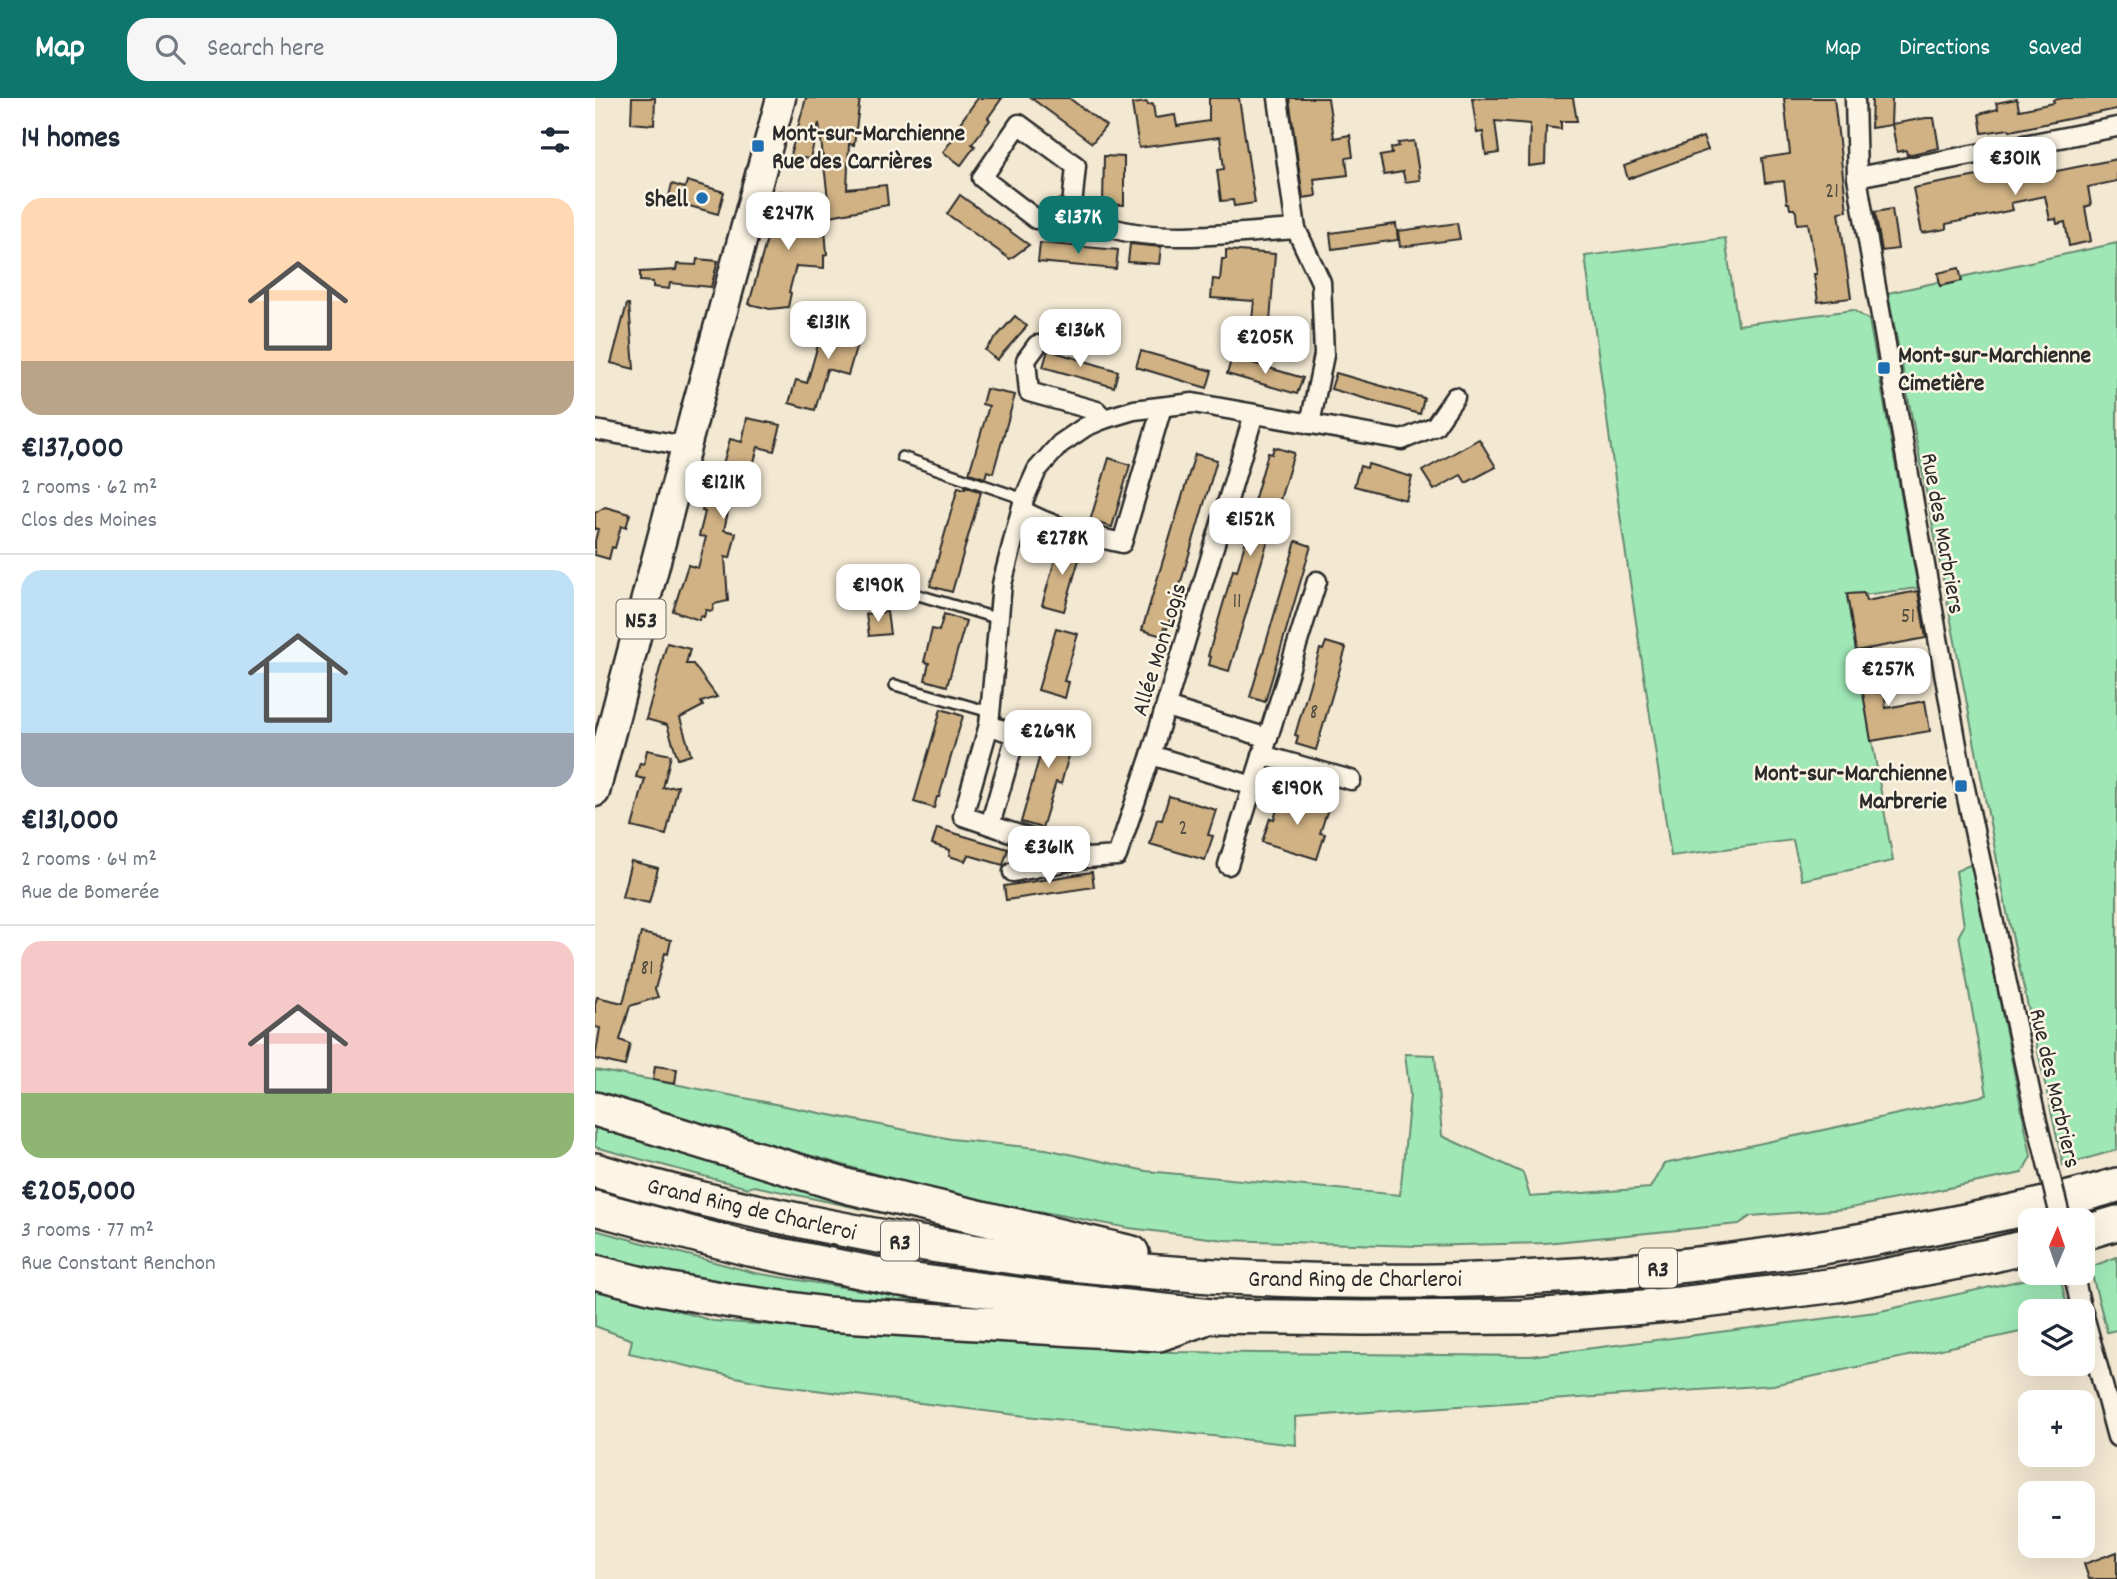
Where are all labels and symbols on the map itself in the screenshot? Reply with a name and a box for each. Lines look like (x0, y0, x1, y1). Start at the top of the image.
place label: Mont-sur-Marchienne Rue des Carrières (772, 118, 965, 180)
marker: Mont-sur-Marchienne Rue des Carrières (750, 138, 766, 154)
pin: €301K (1966, 138, 2064, 197)
house number: 21 (1825, 178, 1839, 208)
place label: Shell (644, 184, 688, 218)
marker: Shell (694, 190, 710, 206)
pin: €247K (739, 192, 837, 252)
pin: €137K (1029, 197, 1127, 256)
pin: €131K (779, 302, 877, 361)
pin: €136K (1031, 310, 1129, 369)
pin: €205K (1216, 316, 1314, 376)
place label: Mont-sur-Marchienne Cimetière (1898, 340, 2091, 402)
marker: Mont-sur-Marchienne Cimetière (1876, 360, 1892, 376)
street label: Rue des Marbriers (1910, 450, 1972, 617)
pin: €121K (674, 462, 772, 521)
pin: €152K (1201, 498, 1299, 558)
pin: €278K (1013, 518, 1111, 577)
pin: €190K (829, 564, 927, 624)
street label: Allée Mon Logis (1124, 579, 1197, 721)
house number: 11 (1232, 588, 1242, 618)
road number: N53 (617, 600, 665, 638)
house number: 51 (1901, 603, 1915, 633)
pin: €257K (1839, 648, 1937, 708)
house number: 8 (1310, 699, 1318, 729)
pin: €269K (999, 710, 1097, 770)
place label: Mont-sur-Marchienne Marbrerie (1754, 758, 1947, 820)
pin: €190K (1248, 768, 1346, 827)
marker: Mont-sur-Marchienne Marbrerie (1953, 778, 1969, 794)
house number: 2 (1178, 815, 1188, 845)
pin: €361K (1000, 826, 1098, 886)
house number: 81 (640, 955, 654, 985)
street label: Rue des Marbriers (2018, 1005, 2088, 1172)
street label: Grand Ring de Charleroi (643, 1170, 859, 1252)
north arrow (2018, 1208, 2095, 1284)
road number: R3 (881, 1222, 919, 1260)
road number: R3 (1639, 1248, 1677, 1288)
street label: Grand Ring de Charleroi (1248, 1264, 1462, 1298)

